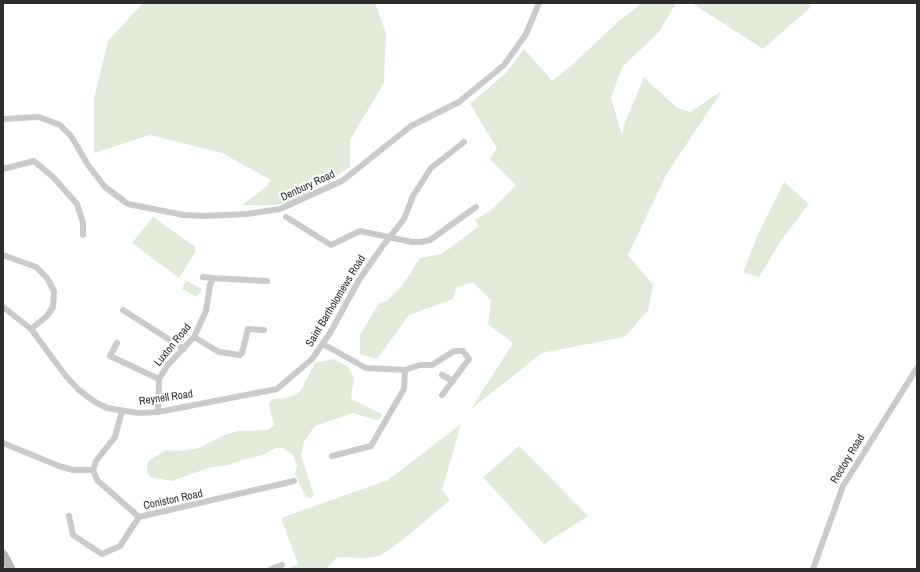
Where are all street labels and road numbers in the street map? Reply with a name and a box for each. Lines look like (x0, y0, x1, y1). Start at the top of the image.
street label: Denbury Road (279, 168, 337, 204)
street label: Saint Bartholomews Road (303, 253, 369, 349)
street label: Luxton Road (152, 321, 194, 369)
street label: Reynell Road (138, 388, 194, 408)
street label: Rectory Road (828, 432, 868, 486)
street label: Coniston Road (142, 487, 204, 513)

